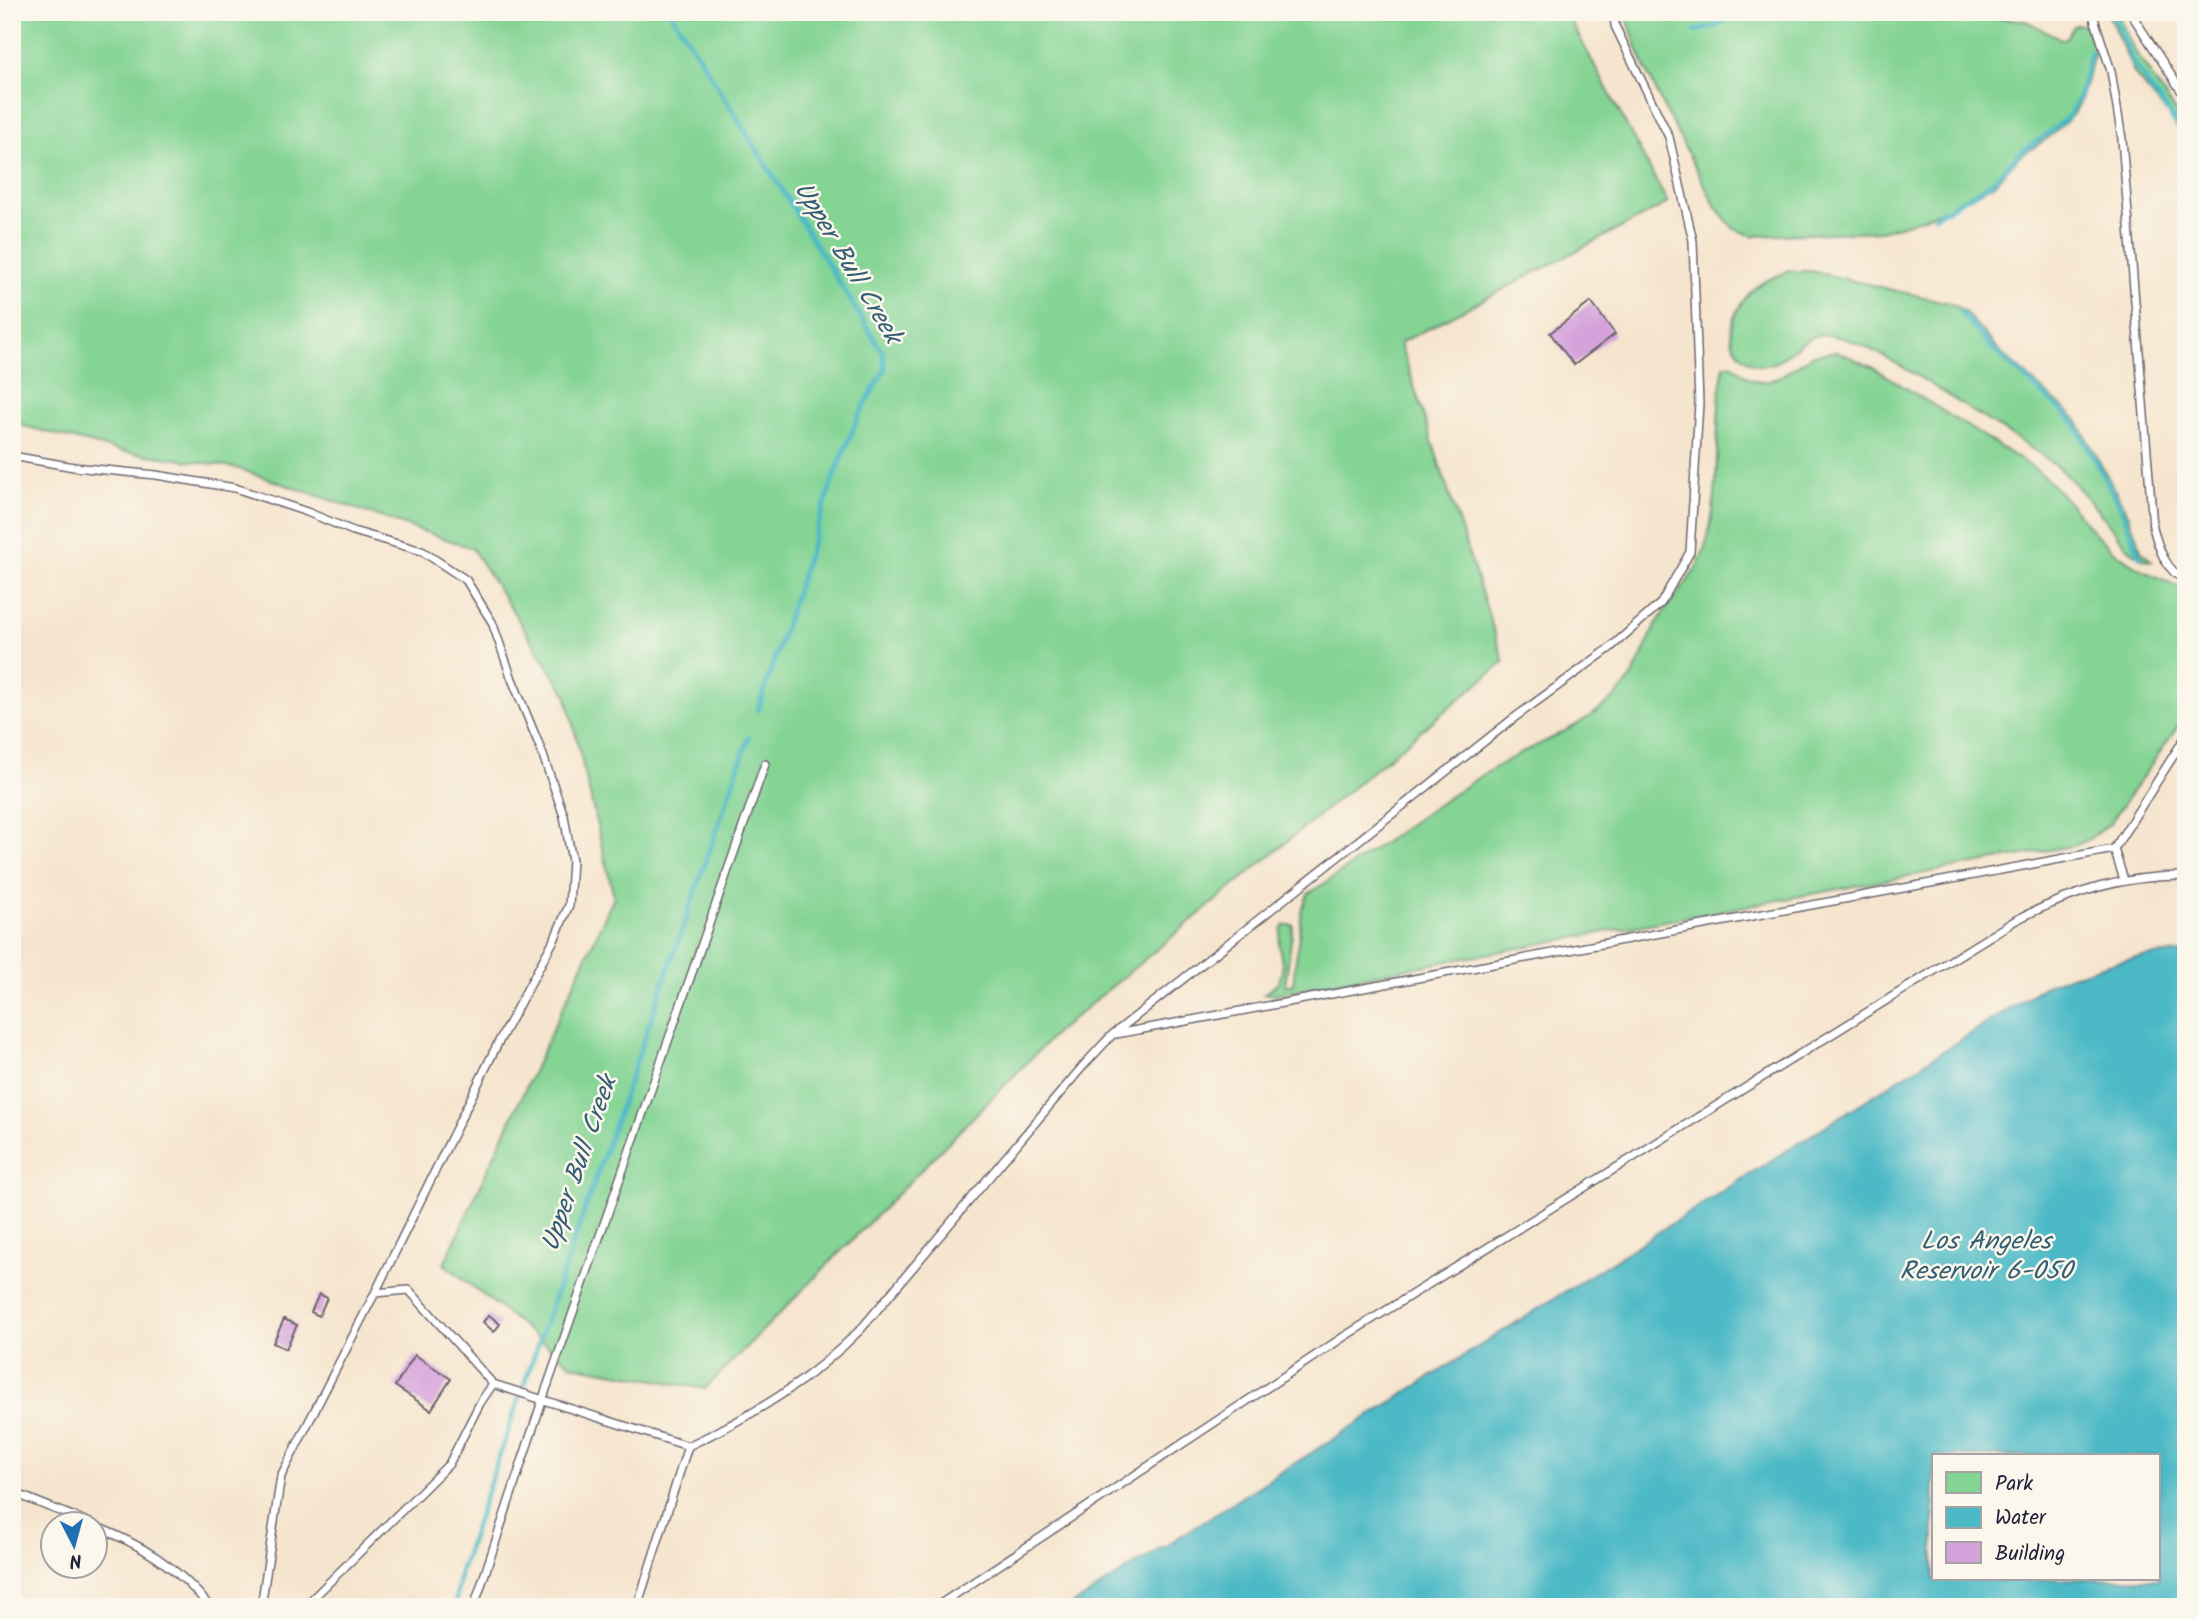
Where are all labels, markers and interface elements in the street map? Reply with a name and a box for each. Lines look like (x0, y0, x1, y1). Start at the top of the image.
water label: Upper Bull Creek (782, 174, 914, 356)
water label: Upper Bull Creek (530, 1067, 631, 1257)
water label: Los Angeles Reservoir 6-050 (1900, 1221, 2076, 1293)
legend (1932, 1454, 2160, 1580)
text: Park (1995, 1468, 2033, 1501)
text: Water (1995, 1502, 2047, 1535)
north arrow (38, 1510, 108, 1580)
text: Building (1995, 1538, 2065, 1571)
text: N (68, 1544, 83, 1575)

